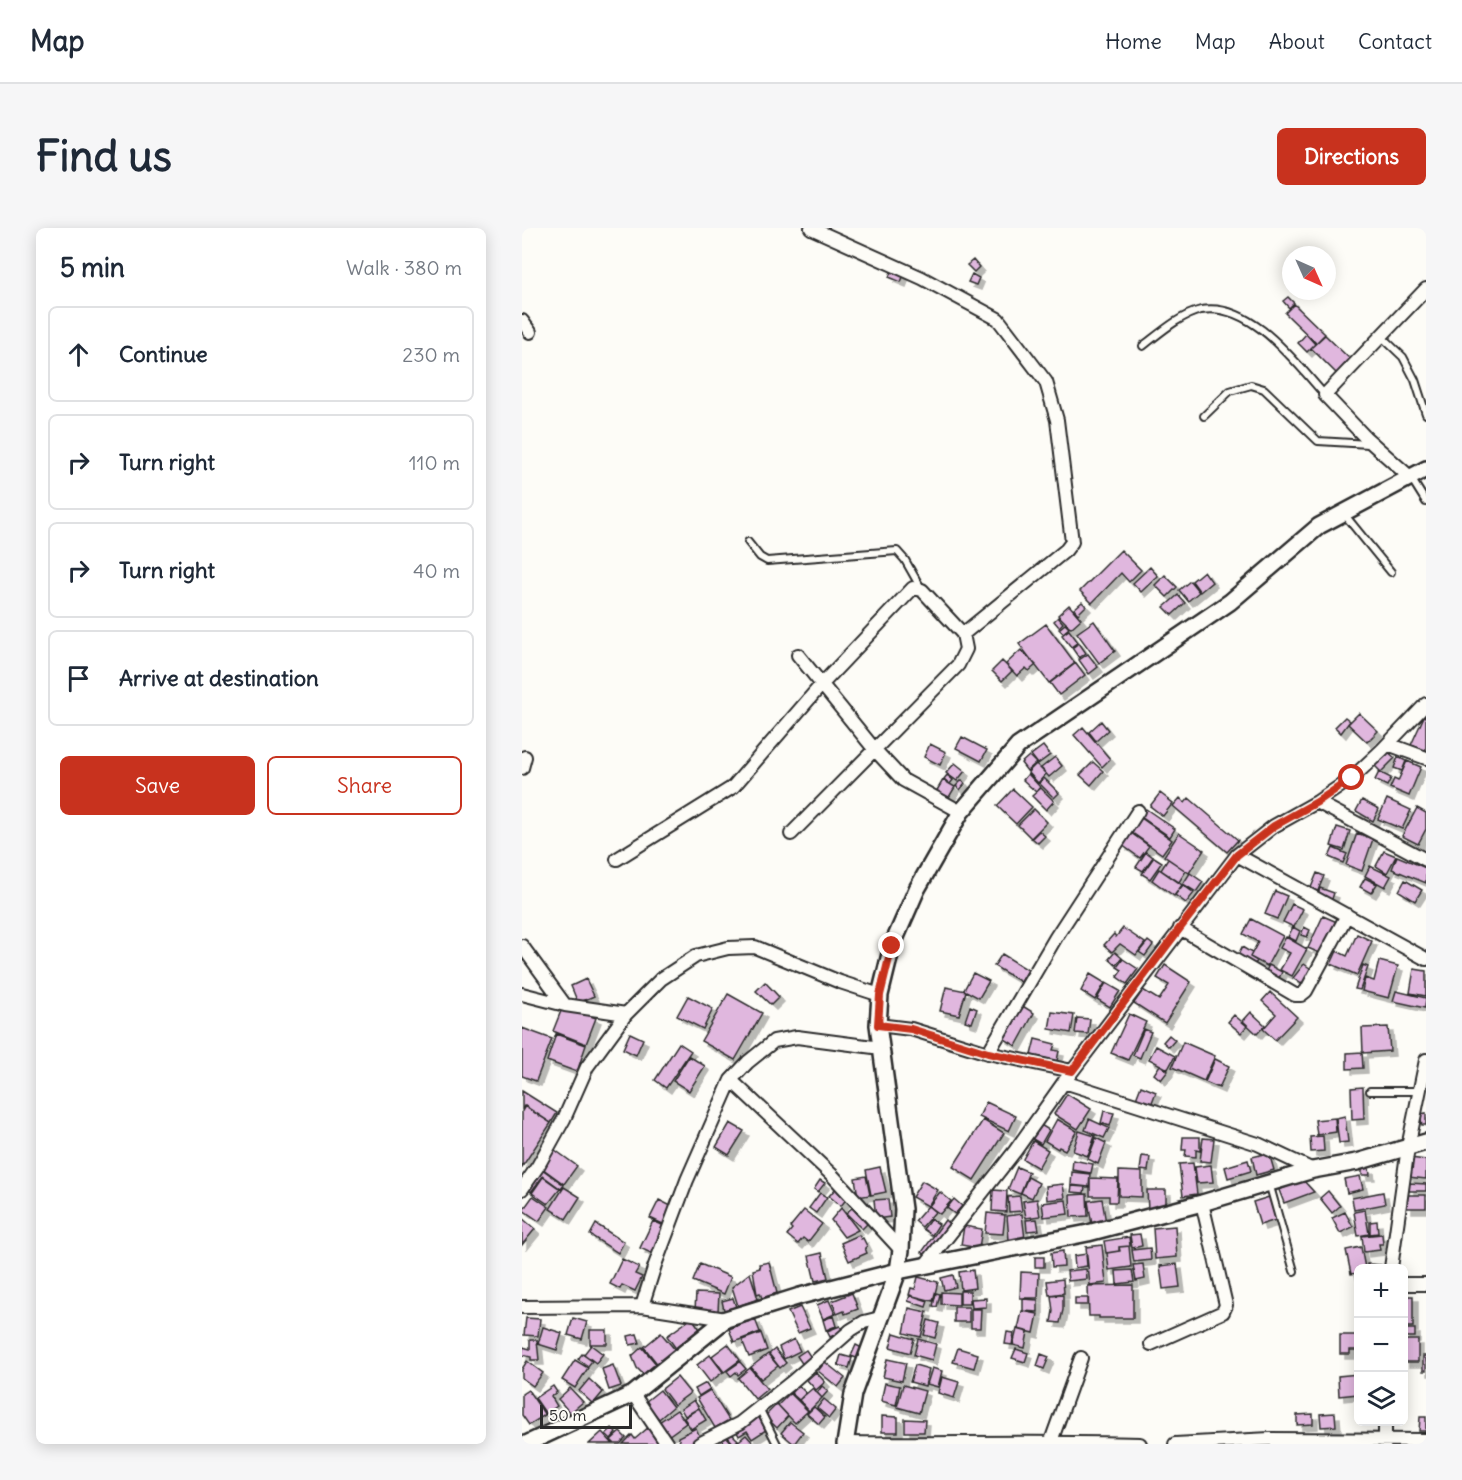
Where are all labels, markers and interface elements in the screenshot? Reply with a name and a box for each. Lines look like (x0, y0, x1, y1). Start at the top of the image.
text: Map (30, 23, 84, 59)
text: Home (1105, 28, 1162, 55)
text: Map (1195, 28, 1236, 55)
text: About (1269, 28, 1325, 55)
text: Contact (1358, 28, 1432, 55)
button: Directions (1277, 128, 1426, 185)
text: Find us (36, 130, 172, 182)
north arrow (1282, 246, 1336, 300)
text: 5 min (60, 251, 125, 284)
text: Walk · 380 m (346, 255, 462, 280)
icon: ahead (62, 338, 95, 371)
text: Continue (119, 340, 208, 368)
text: 230 m (402, 342, 460, 367)
icon: right (62, 446, 95, 479)
text: Turn right (119, 448, 215, 476)
text: 110 m (409, 450, 460, 475)
icon: right (62, 554, 95, 587)
text: Turn right (119, 556, 215, 584)
text: 40 m (413, 558, 460, 583)
icon: arrive (62, 662, 95, 695)
text: Arrive at destination (119, 664, 319, 692)
button: Save (60, 756, 255, 815)
button: Share (267, 756, 462, 815)
route start (1338, 764, 1364, 790)
route end (878, 932, 904, 958)
map controls (1354, 1264, 1408, 1426)
button: + (1354, 1264, 1408, 1318)
button: − (1354, 1318, 1408, 1372)
button: layers (1354, 1372, 1408, 1426)
scale bar (540, 1402, 632, 1430)
text: 50 m (549, 1405, 587, 1425)

